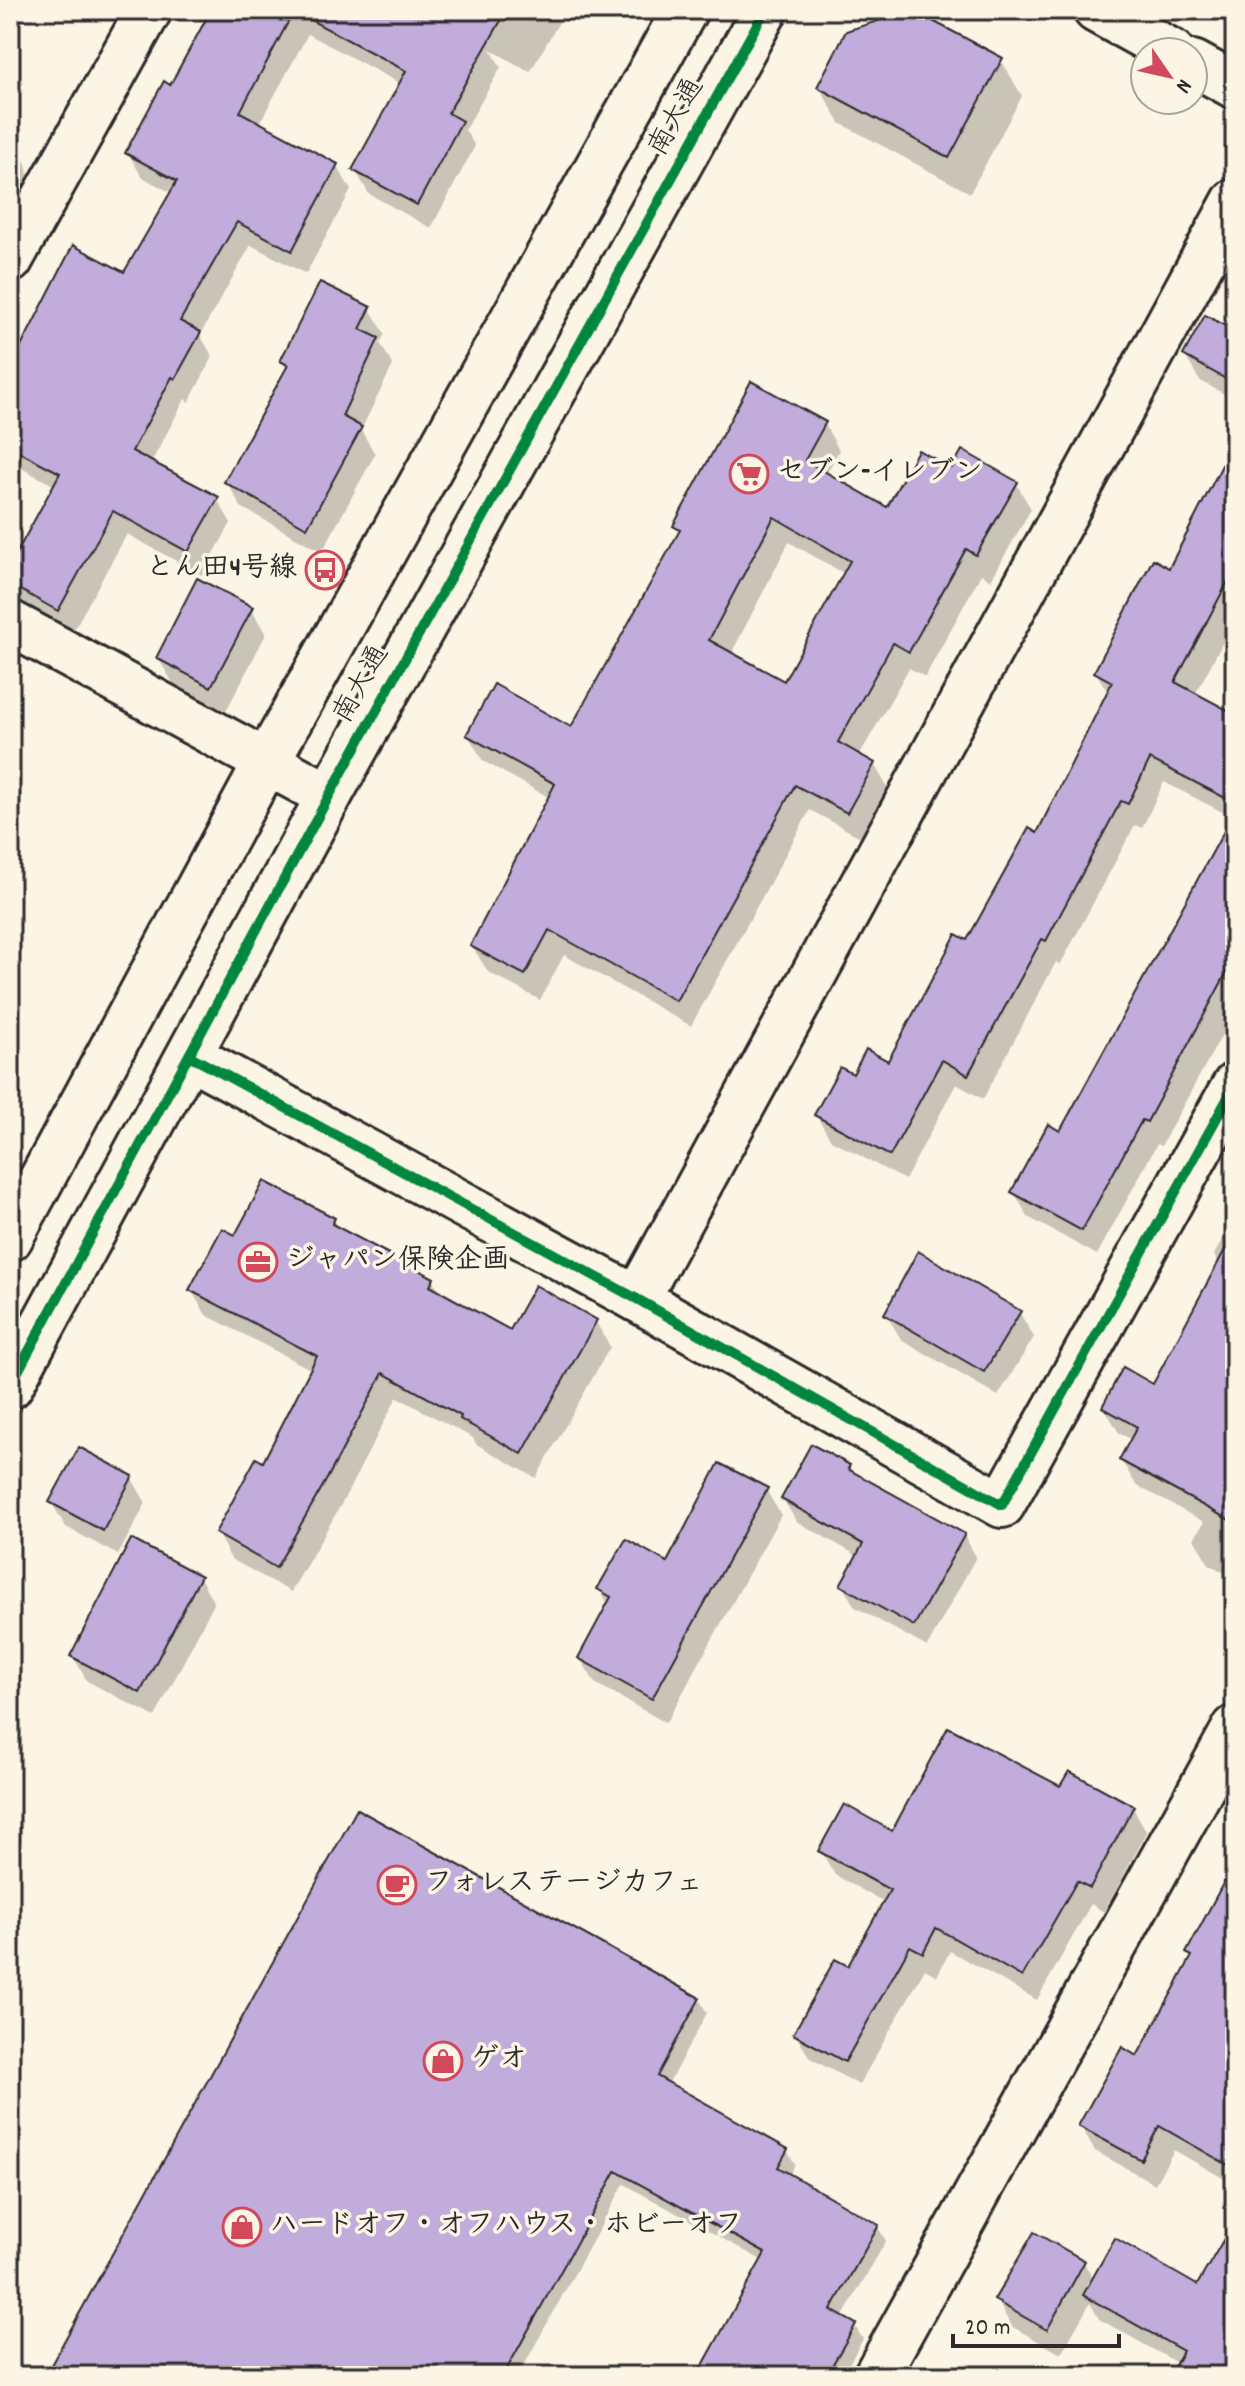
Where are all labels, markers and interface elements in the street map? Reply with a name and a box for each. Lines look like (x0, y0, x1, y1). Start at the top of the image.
north arrow (1129, 36, 1209, 116)
street label: 南大通 (640, 72, 716, 164)
text: N (1167, 72, 1199, 99)
supermarket icon: セブン-イレブン (728, 453, 770, 495)
place label: セブン-イレブン (777, 454, 983, 494)
bus stop icon: とん田4号線 (304, 549, 346, 591)
place label: とん田4号線 (145, 550, 297, 590)
street label: 南大通 (325, 639, 401, 731)
office icon: ジャパン保険企画 (237, 1241, 279, 1283)
place label: ジャパン保険企画 (286, 1242, 510, 1282)
cafe icon: フォレステージカフェ (376, 1864, 418, 1906)
place label: フォレステージカフェ (425, 1865, 703, 1905)
shop icon: ゲオ (422, 2040, 464, 2082)
place label: ゲオ (471, 2041, 527, 2081)
shop icon: ハードオフ・オフハウス・ホビーオフ (221, 2206, 263, 2248)
place label: ハードオフ・オフハウス・ホビーオフ (270, 2207, 743, 2247)
scale bar (953, 2298, 1119, 2348)
text: 20 m (965, 2312, 1011, 2346)

